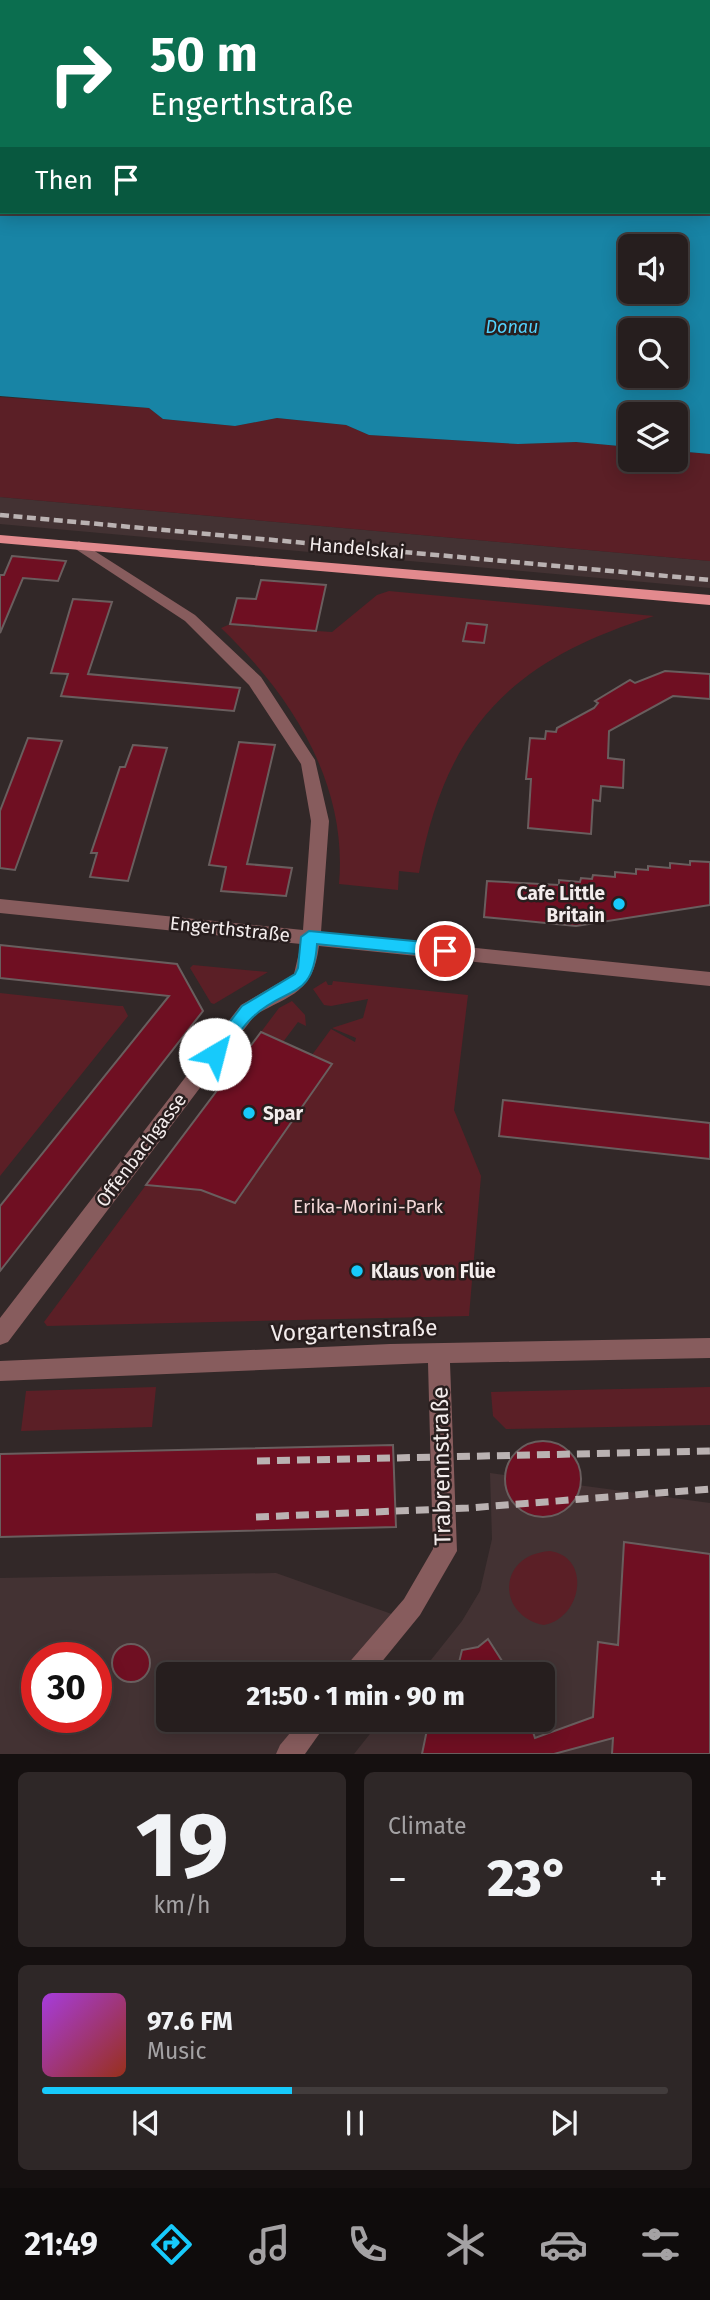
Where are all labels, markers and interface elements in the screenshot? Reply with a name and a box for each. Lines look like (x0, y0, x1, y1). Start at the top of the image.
text: 50 m (150, 25, 258, 84)
icon: right (35, 28, 126, 119)
text: Engerthstraße (150, 85, 353, 123)
icon: arrive (107, 161, 145, 199)
text: Then (35, 165, 93, 196)
map controls (618, 234, 688, 472)
button: sound (618, 234, 688, 304)
water label: Donau (486, 316, 538, 338)
button: search (618, 318, 688, 388)
button: layers (618, 402, 688, 472)
street label: Handelskai (308, 532, 406, 564)
place label: Cafe Little Britain (517, 882, 605, 927)
marker: Cafe Little Britain (611, 896, 627, 912)
street label: Engerthstraße (169, 911, 291, 947)
pin (415, 921, 475, 981)
icon: arrive (426, 932, 464, 970)
position arrow (178, 1017, 252, 1091)
street label: Offenbachgasse (91, 1089, 191, 1211)
place label: Spar (263, 1102, 303, 1125)
marker: Spar (241, 1105, 257, 1121)
park label: Erika-Morini-Park (293, 1195, 443, 1218)
place label: Klaus von Flüe (371, 1260, 496, 1283)
marker: Klaus von Flüe (349, 1263, 365, 1279)
street label: Vorgartenstraße (270, 1313, 438, 1347)
street label: Trabrennstraße (426, 1386, 456, 1546)
speed limit sign: 30 (21, 1642, 112, 1733)
text: 21:50 · 1 min · 90 m (246, 1681, 465, 1712)
text: 19 (135, 1791, 229, 1900)
text: Climate (388, 1812, 467, 1840)
text: 23° (487, 1847, 569, 1910)
text: − (388, 1856, 407, 1902)
text: + (649, 1856, 668, 1902)
text: km/h (154, 1891, 210, 1919)
text: 97.6 FM (147, 2006, 233, 2037)
text: Music (147, 2037, 207, 2065)
icon: previous (127, 2104, 165, 2142)
icon: pause (336, 2104, 374, 2142)
icon: next (545, 2104, 583, 2142)
icon: directions (147, 2220, 196, 2269)
icon: music (245, 2220, 294, 2269)
icon: phone (343, 2220, 392, 2269)
icon: climate (441, 2220, 490, 2269)
icon: car (539, 2220, 588, 2269)
icon: filters (636, 2220, 685, 2269)
text: 21:49 (24, 2225, 98, 2263)

